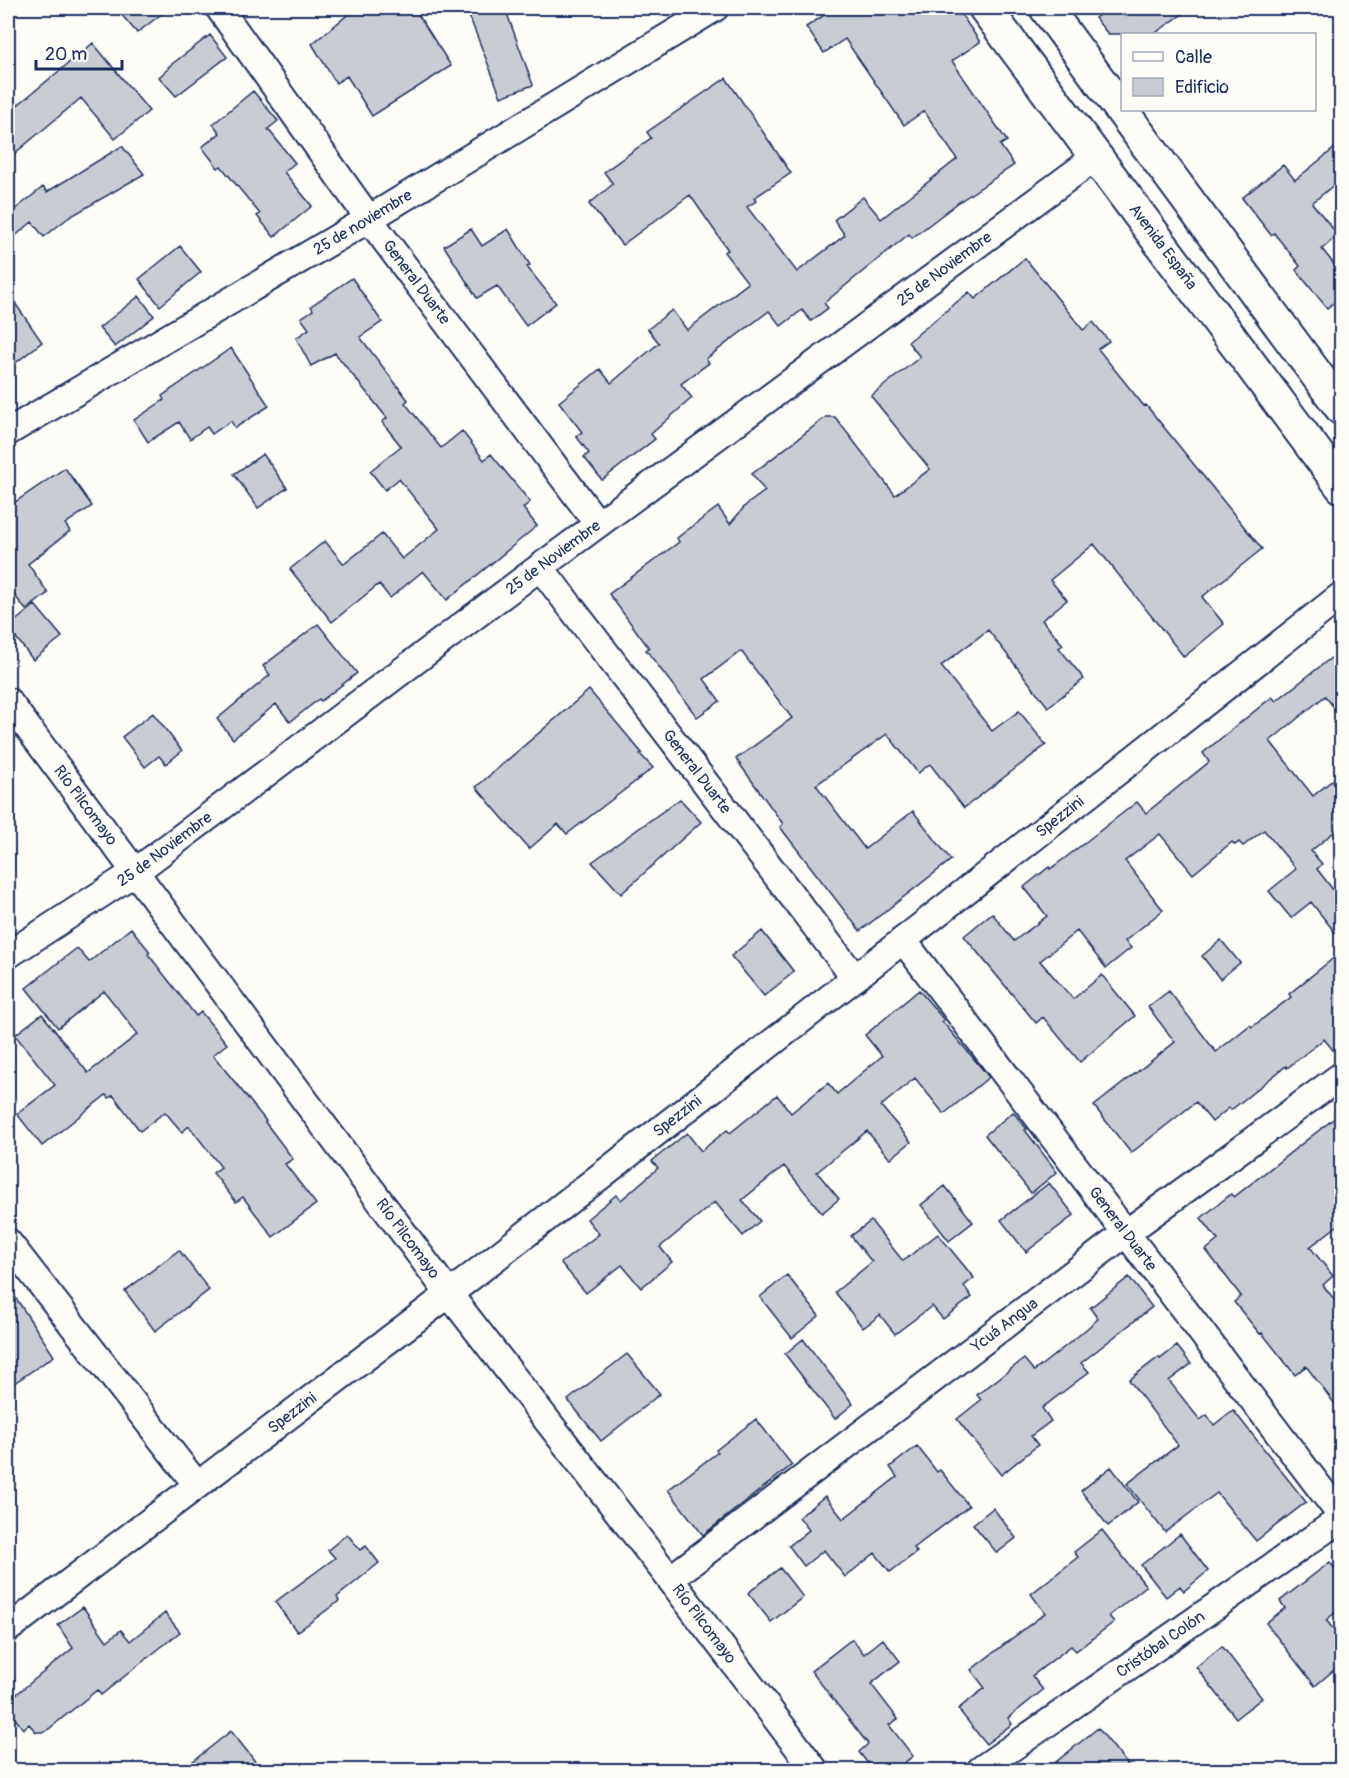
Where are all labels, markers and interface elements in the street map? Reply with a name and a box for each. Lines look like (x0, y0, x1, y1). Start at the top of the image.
scale bar (36, 33, 122, 71)
legend (1121, 33, 1316, 111)
text: 20 m (45, 43, 87, 66)
text: Calle (1175, 46, 1212, 69)
text: Edificio (1175, 76, 1229, 99)
street label: 25 de noviembre (310, 185, 416, 260)
street label: Avenida España (1125, 200, 1202, 294)
street label: 25 de Noviembre (893, 227, 996, 311)
street label: General Duarte (378, 236, 455, 329)
street label: 25 de Noviembre (502, 516, 605, 599)
street label: General Duarte (658, 726, 736, 818)
street label: Río Pilcomayo (49, 761, 122, 850)
street label: Spezzini (1032, 792, 1088, 842)
street label: 25 de Noviembre (113, 807, 216, 891)
street label: Spezzini (649, 1091, 706, 1141)
street label: General Duarte (1084, 1183, 1161, 1275)
street label: Río Pilcomayo (372, 1195, 444, 1283)
street label: Ycuá Angua (967, 1293, 1042, 1357)
street label: Spezzini (264, 1388, 321, 1438)
street label: Río Pilcomayo (667, 1580, 741, 1668)
street label: Cristóbal Colón (1112, 1607, 1209, 1682)

